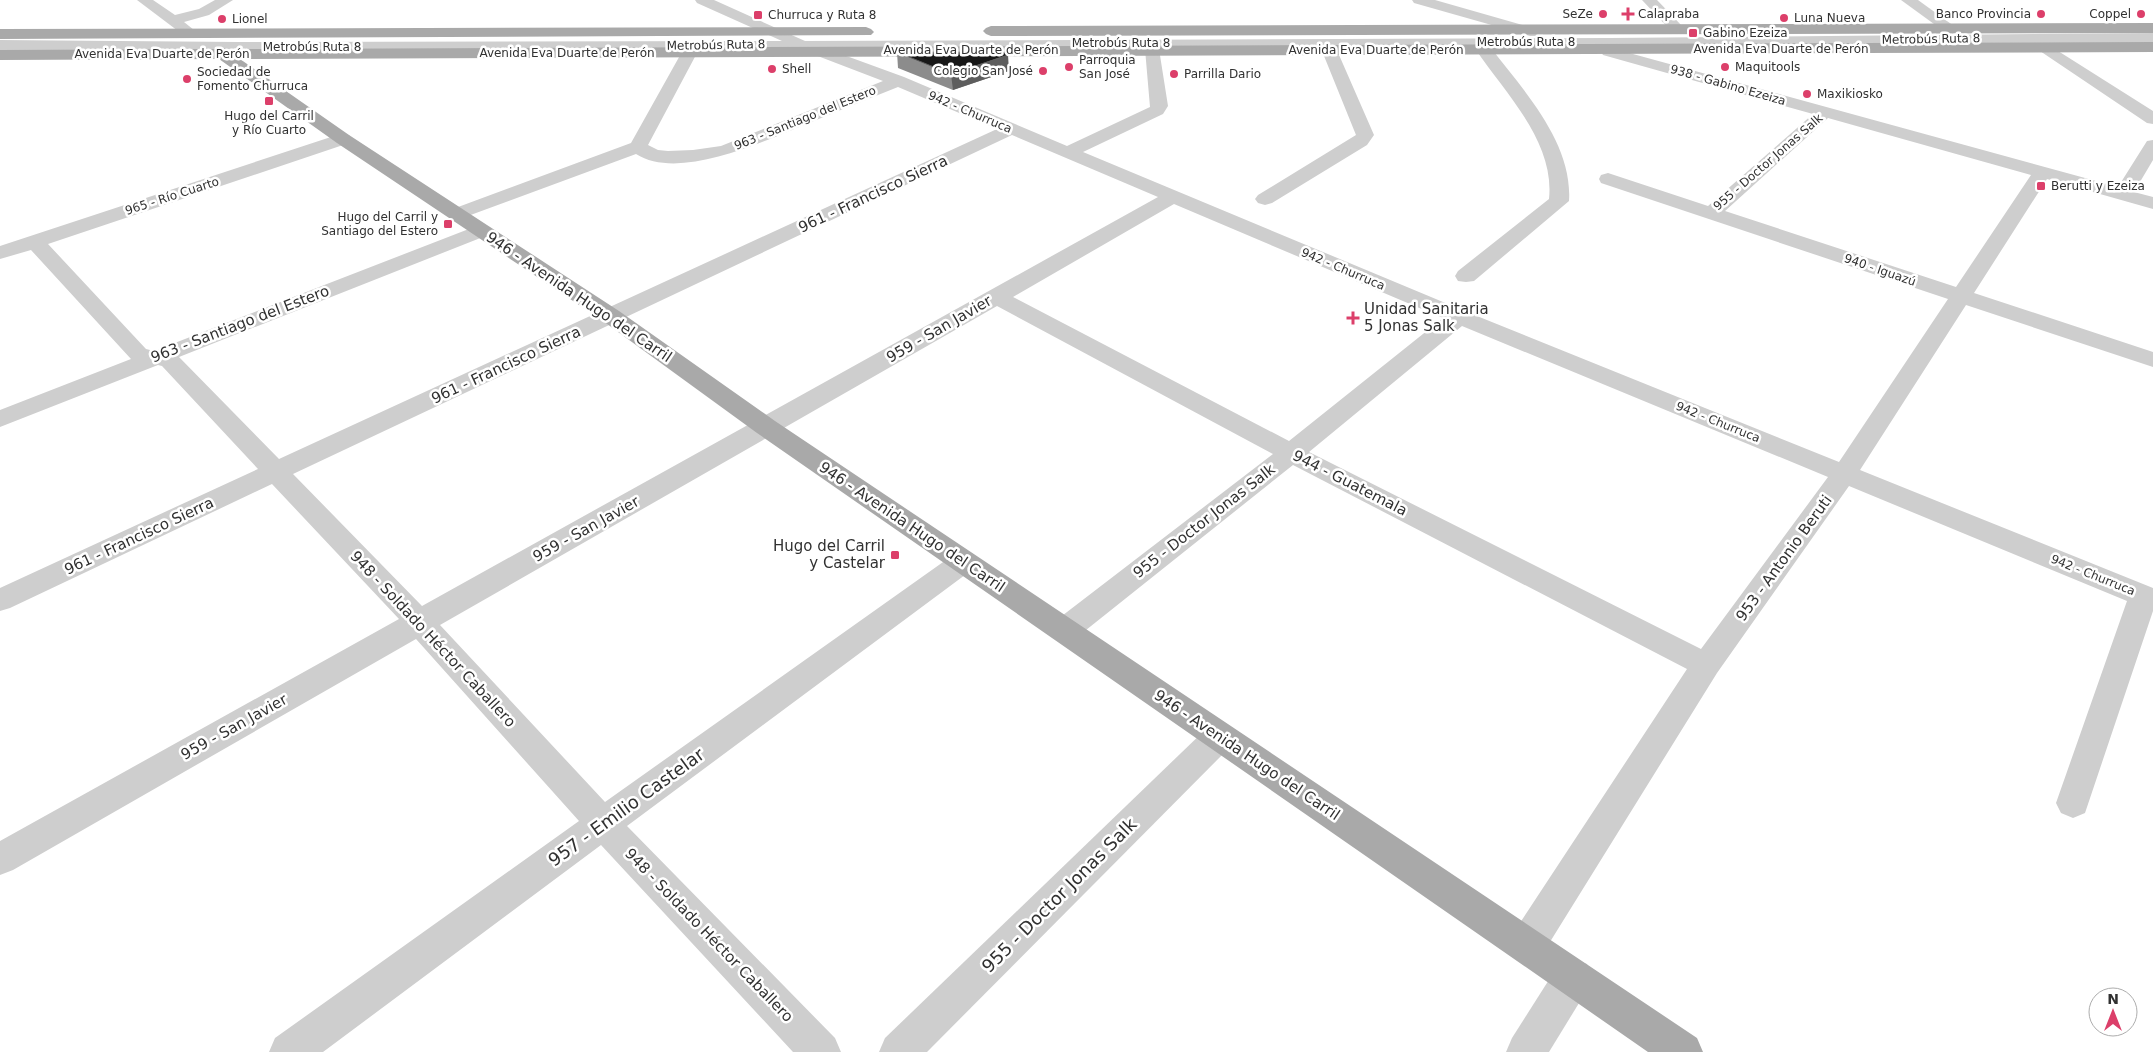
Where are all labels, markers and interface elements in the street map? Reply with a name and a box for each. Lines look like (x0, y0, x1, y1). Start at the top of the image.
place label: SeZe (1562, 7, 1593, 21)
place label: Calapraba (1638, 7, 1699, 21)
place label: Banco Provincia (1936, 7, 2031, 21)
place label: Coppel (2089, 7, 2131, 21)
place label: Churruca y Ruta 8 (768, 8, 876, 22)
marker: SeZe (1597, 8, 1609, 20)
marker: Calapraba (1622, 8, 1634, 20)
marker: Banco Provincia (2035, 8, 2047, 20)
marker: Coppel (2135, 8, 2147, 20)
marker: Churruca y Ruta 8 (752, 9, 764, 21)
place label: Luna Nueva (1794, 11, 1865, 25)
place label: Lionel (232, 12, 268, 26)
marker: Luna Nueva (1778, 12, 1790, 24)
marker: Lionel (216, 13, 228, 25)
place label: Gabino Ezeiza (1703, 26, 1788, 40)
marker: Gabino Ezeiza (1687, 27, 1699, 39)
street label: Metrobús Ruta 8 (1882, 31, 1980, 47)
street label: Metrobús Ruta 8 (1477, 35, 1575, 49)
street label: Metrobús Ruta 8 (1072, 36, 1170, 50)
street label: Metrobús Ruta 8 (667, 37, 765, 53)
street label: Metrobús Ruta 8 (263, 40, 361, 54)
street label: Avenida Eva Duarte de Perón (1693, 42, 1869, 56)
street label: Avenida Eva Duarte de Perón (883, 43, 1059, 57)
street label: Avenida Eva Duarte de Perón (1288, 43, 1464, 57)
street label: Avenida Eva Duarte de Perón (479, 46, 655, 60)
street label: Avenida Eva Duarte de Perón (74, 47, 250, 61)
place label: Parroquia San José (1079, 53, 1136, 81)
place label: Maquitools (1735, 60, 1800, 74)
marker: Parroquia San José (1063, 61, 1075, 73)
marker: Maquitools (1719, 61, 1731, 73)
place label: Shell (782, 62, 811, 76)
street label: 938 - Gabino Ezeiza (1669, 62, 1787, 108)
marker: Shell (766, 63, 778, 75)
place label: Colegio San José (934, 64, 1033, 78)
place label: Sociedad de Fomento Churruca (197, 65, 308, 93)
marker: Colegio San José (1037, 65, 1049, 77)
place label: Parrilla Dario (1184, 67, 1261, 81)
marker: Parrilla Dario (1168, 68, 1180, 80)
marker: Sociedad de Fomento Churruca (181, 73, 193, 85)
street label: 963 - Santiago del Estero (732, 83, 878, 153)
place label: Maxikiosko (1817, 87, 1883, 101)
street label: 942 - Churruca (926, 88, 1014, 136)
marker: Maxikiosko (1801, 88, 1813, 100)
marker: Hugo del Carril y Río Cuarto (263, 95, 275, 107)
place label: Hugo del Carril y Río Cuarto (224, 109, 314, 137)
street label: 955 - Doctor Jonas Salk (1711, 111, 1825, 213)
street label: 961 - Francisco Sierra (796, 151, 950, 237)
street label: 965 - Río Cuarto (123, 174, 221, 218)
place label: Berutti y Ezeiza (2051, 179, 2145, 193)
marker: Berutti y Ezeiza (2035, 180, 2047, 192)
place label: Hugo del Carril y Santiago del Estero (321, 210, 438, 238)
marker: Hugo del Carril y Santiago del Estero (442, 218, 454, 230)
street label: 946 - Avenida Hugo del Carril (483, 228, 675, 366)
street label: 942 - Churruca (1299, 245, 1387, 293)
street label: 940 - Iguazú (1842, 251, 1918, 289)
street label: 963 - Santiago del Estero (148, 282, 332, 366)
street label: 959 - San Javier (883, 291, 996, 366)
place label: Unidad Sanitaria 5 Jonas Salk (1364, 300, 1489, 335)
marker: Unidad Sanitaria 5 Jonas Salk (1346, 311, 1360, 325)
street label: 961 - Francisco Sierra (429, 322, 583, 408)
street label: 942 - Churruca (1674, 399, 1762, 445)
street label: 944 - Guatemala (1290, 446, 1410, 520)
street label: 946 - Avenida Hugo del Carril (816, 458, 1008, 596)
street label: 955 - Doctor Jonas Salk (1130, 460, 1279, 582)
street label: 959 - San Javier (530, 492, 643, 566)
street label: 953 - Antonio Beruti (1732, 492, 1836, 624)
street label: 961 - Francisco Sierra (62, 493, 216, 579)
place label: Hugo del Carril y Castelar (773, 537, 886, 572)
street label: 948 - Soldado Héctor Caballero (347, 547, 519, 731)
marker: Hugo del Carril y Castelar (889, 549, 901, 561)
street label: 942 - Churruca (2049, 552, 2137, 598)
street label: 946 - Avenida Hugo del Carril (1151, 686, 1343, 824)
street label: 959 - San Javier (178, 690, 291, 764)
street label: 957 - Emilio Castelar (544, 743, 708, 871)
street label: 955 - Doctor Jonas Salk (977, 813, 1141, 977)
street label: 948 - Soldado Héctor Caballero (621, 844, 797, 1026)
north arrow (2088, 987, 2138, 1037)
text: N (2107, 991, 2119, 1007)

